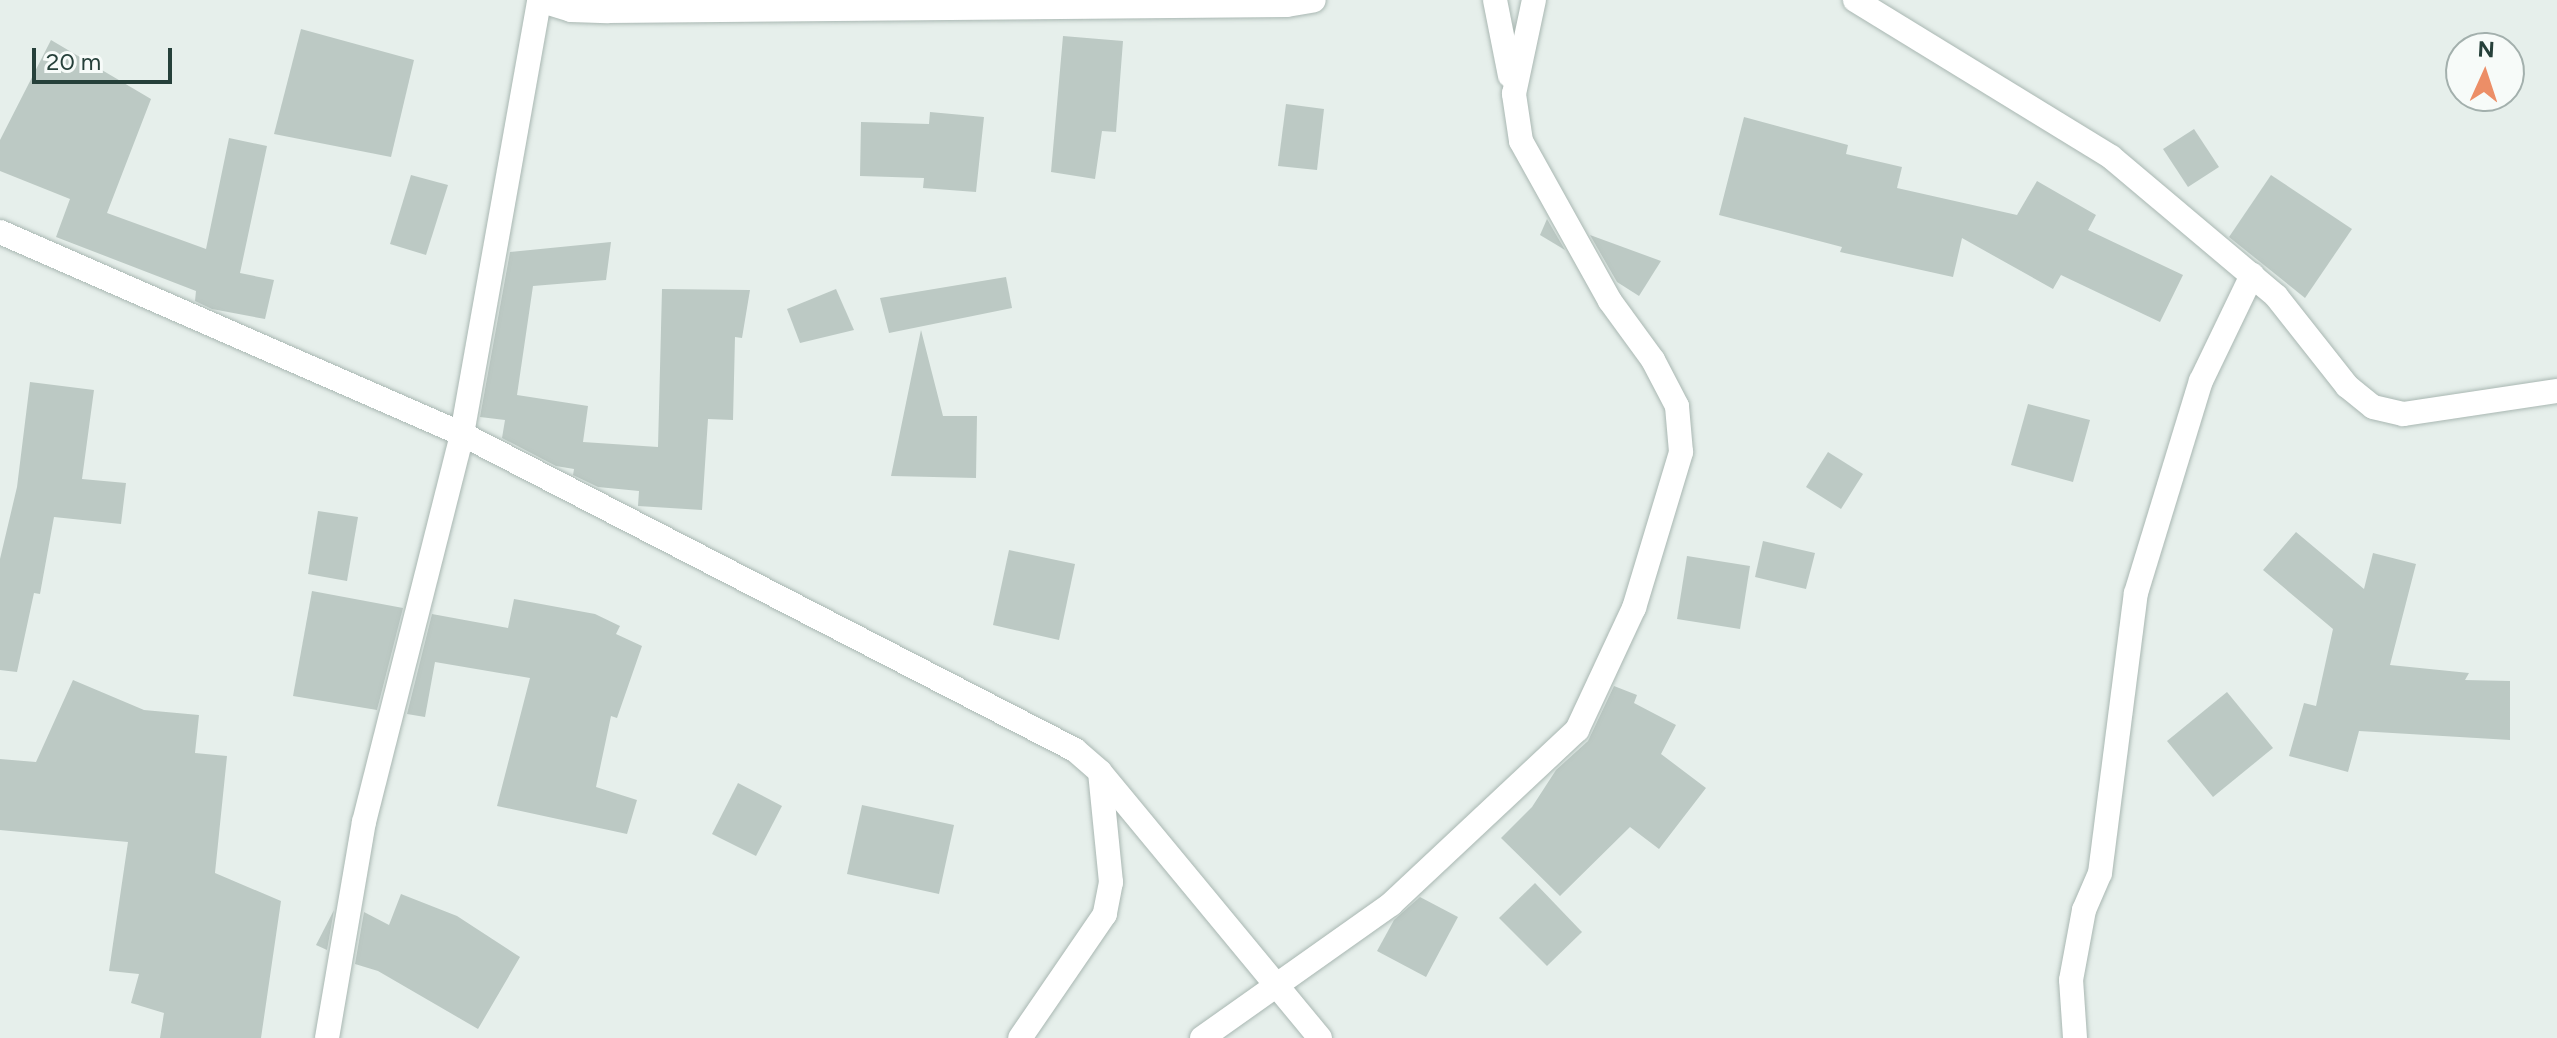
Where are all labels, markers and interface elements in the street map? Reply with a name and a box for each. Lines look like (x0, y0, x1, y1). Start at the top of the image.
scale bar (36, 32, 176, 82)
north arrow (2445, 32, 2525, 112)
text: N (2477, 36, 2495, 63)
text: 20 m (46, 47, 101, 76)

